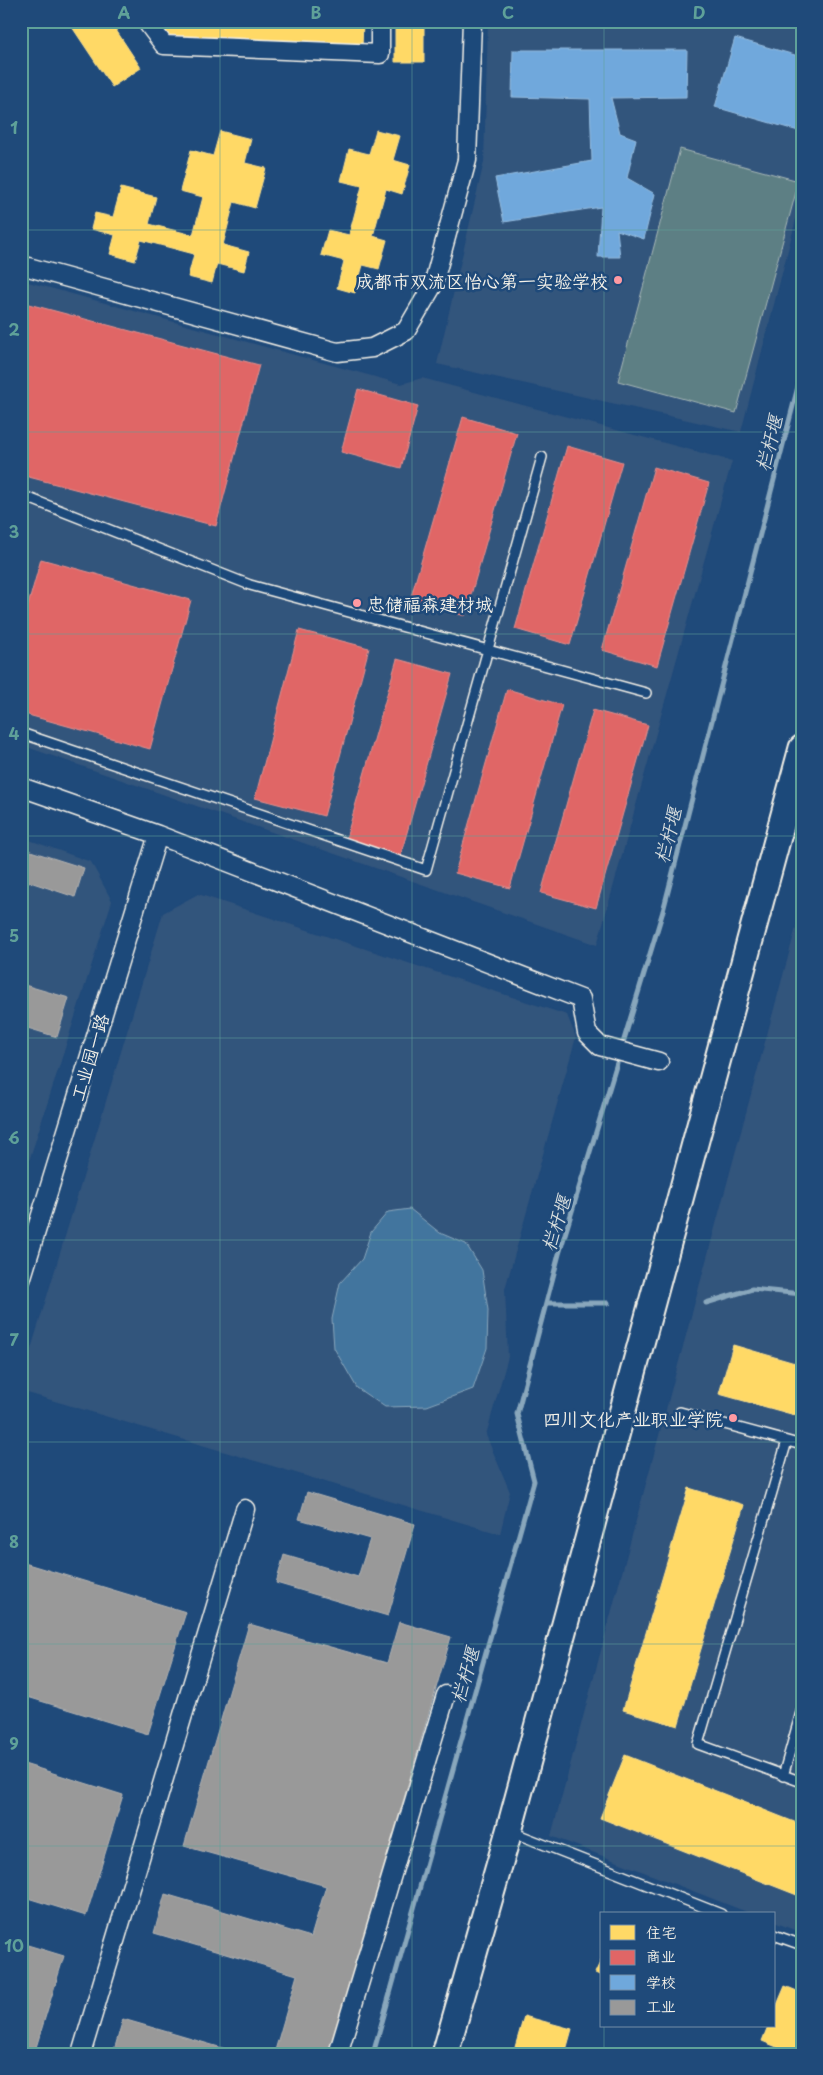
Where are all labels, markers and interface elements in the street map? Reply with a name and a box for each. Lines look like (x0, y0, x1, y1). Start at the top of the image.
text: A (118, 0, 131, 24)
text: B (311, 0, 322, 24)
text: C (502, 0, 514, 24)
text: D (693, 0, 705, 24)
text: 1 (10, 115, 18, 139)
place label: 成都市双流区怡心第一实验学校 (356, 267, 608, 294)
marker: 成都市双流区怡心第一实验学校 (612, 274, 624, 286)
text: 2 (8, 317, 20, 341)
water label: 栏杆堰 (748, 410, 789, 474)
text: 3 (9, 519, 19, 543)
place label: 忠储福森建材城 (367, 590, 493, 617)
marker: 忠储福森建材城 (351, 597, 363, 609)
text: 4 (9, 721, 20, 745)
water label: 栏杆堰 (647, 802, 688, 866)
text: 5 (9, 923, 19, 947)
street label: 工业园一路 (63, 1010, 115, 1104)
text: 6 (8, 1125, 20, 1149)
water label: 栏杆堰 (533, 1190, 577, 1254)
text: 7 (9, 1327, 19, 1351)
place label: 四川文化产业职业学院 (543, 1405, 723, 1432)
marker: 四川文化产业职业学院 (727, 1412, 739, 1424)
text: 8 (9, 1529, 19, 1553)
water label: 栏杆堰 (443, 1642, 486, 1706)
text: 9 (9, 1731, 19, 1755)
legend (600, 1912, 776, 2028)
text: 住宅 (646, 1920, 676, 1943)
text: 10 (4, 1933, 24, 1957)
text: 商业 (646, 1944, 676, 1967)
text: 学校 (646, 1970, 676, 1993)
text: 工业 (646, 1994, 676, 2017)

